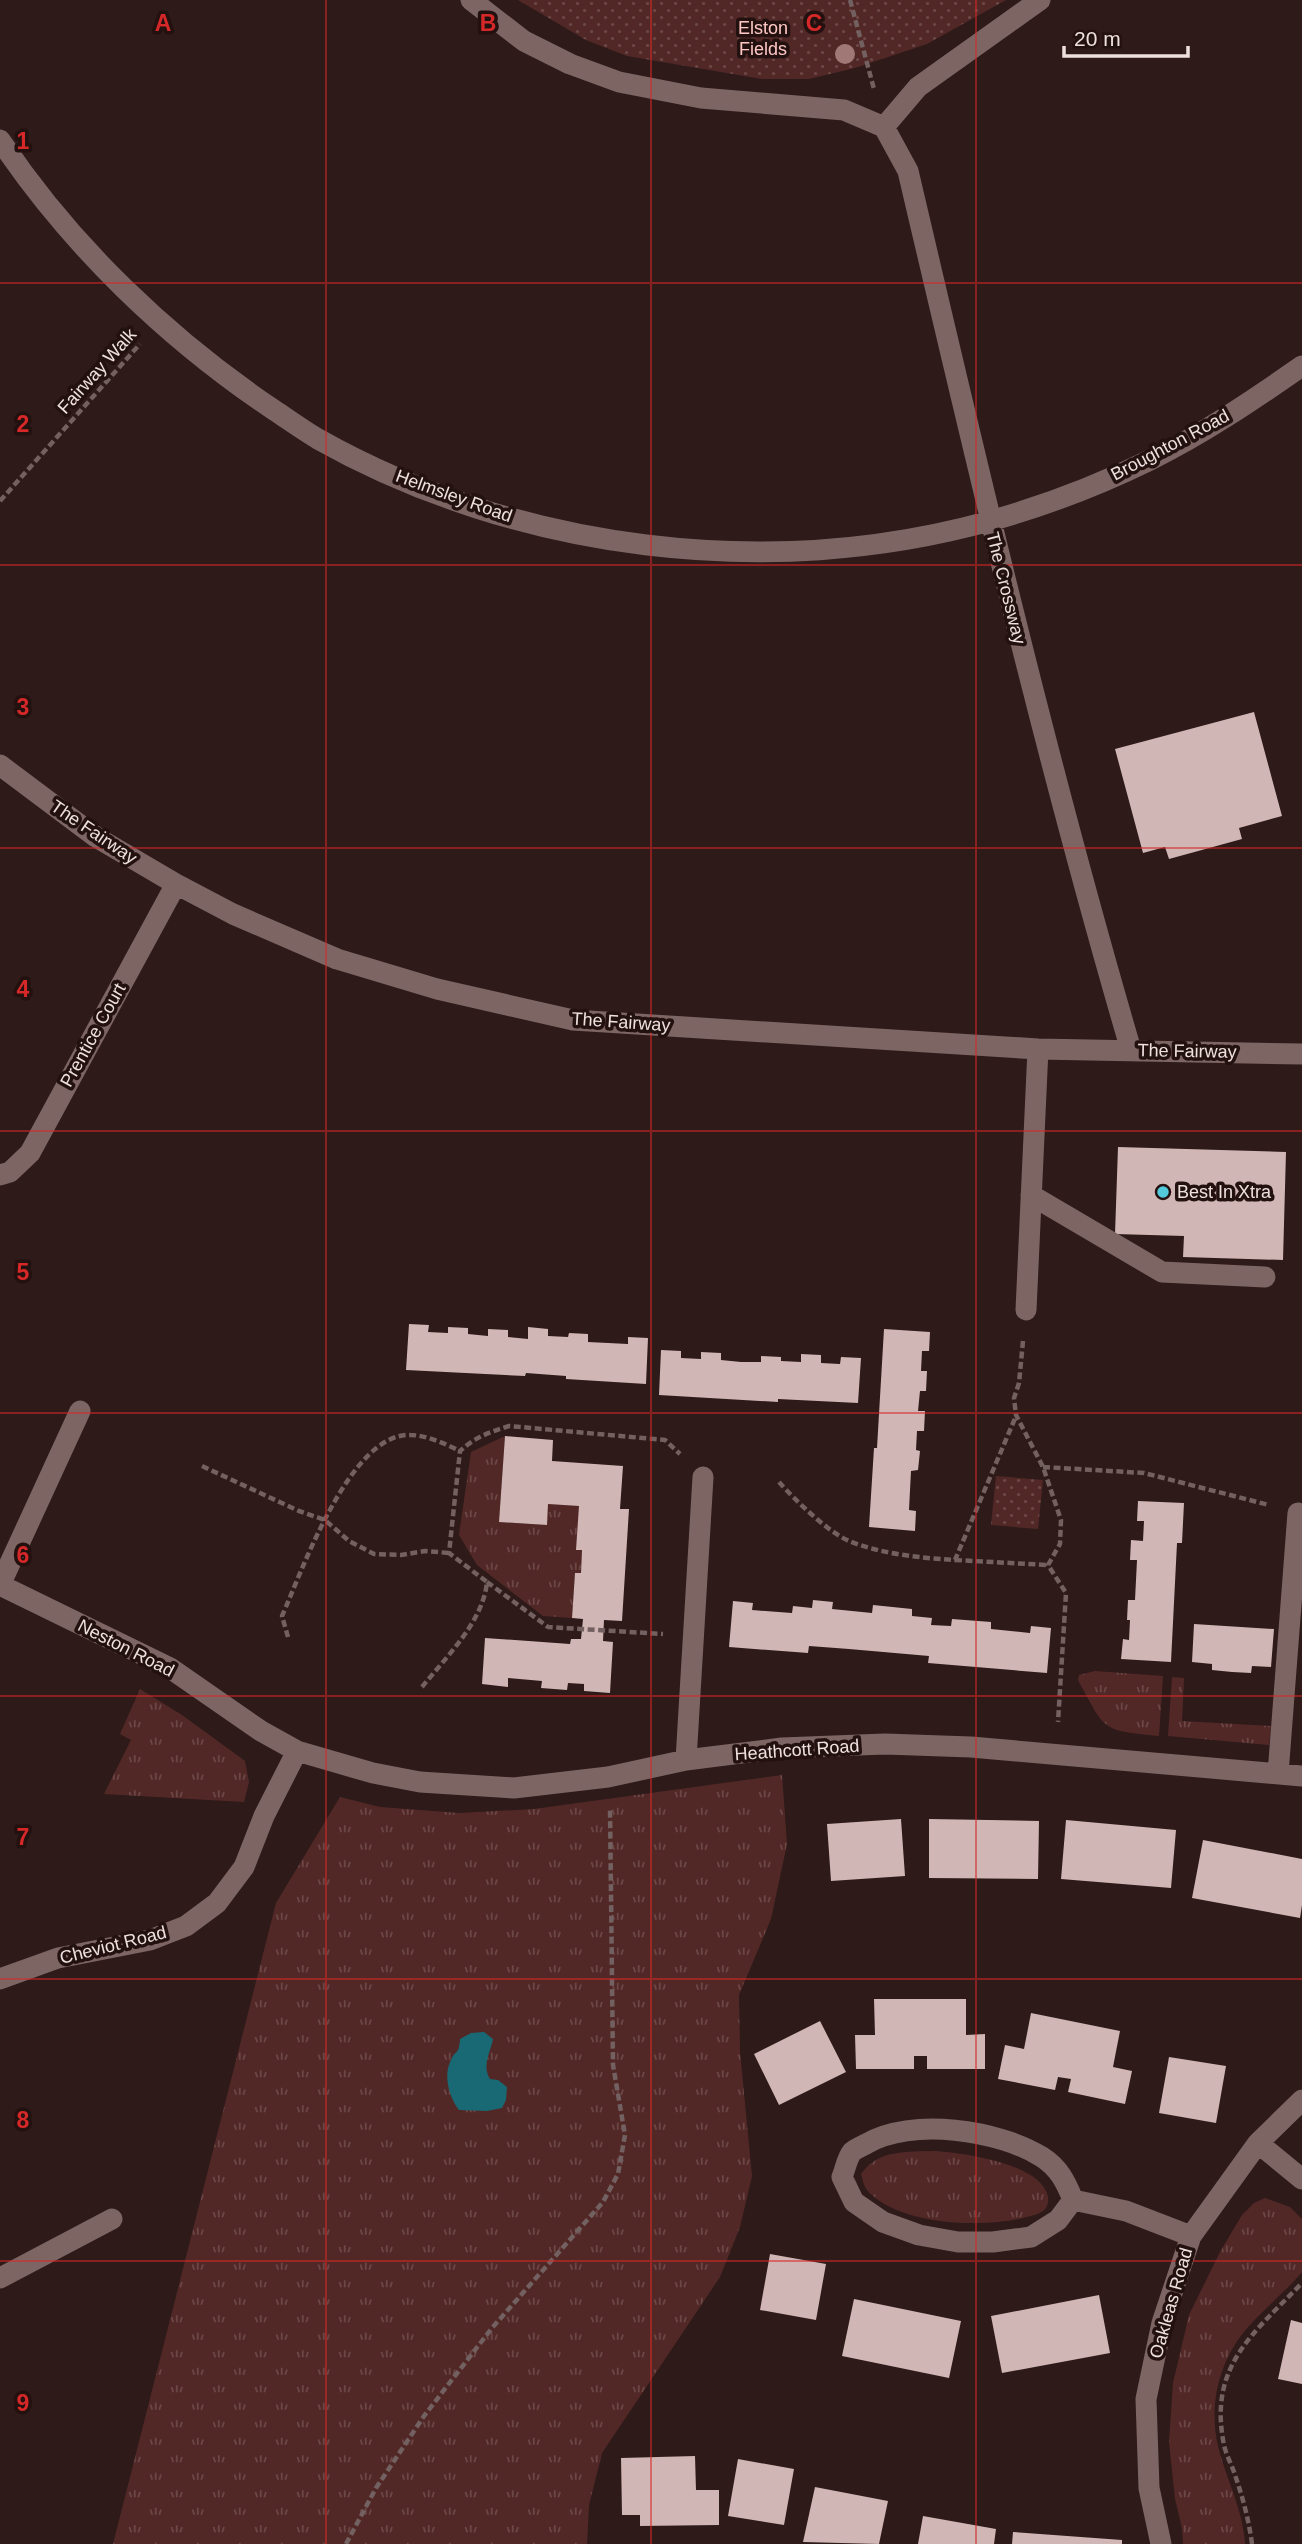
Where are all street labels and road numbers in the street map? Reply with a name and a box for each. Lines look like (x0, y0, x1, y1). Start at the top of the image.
street label: Fairway Walk (54, 324, 141, 418)
street label: Broughton Road (1107, 405, 1233, 485)
street label: Helmsley Road (393, 466, 515, 526)
street label: The Crossway (982, 530, 1030, 646)
street label: The Fairway (47, 796, 141, 868)
street label: Prentice Court (56, 980, 130, 1090)
street label: The Fairway (571, 1009, 671, 1035)
street label: The Fairway (1137, 1040, 1237, 1062)
street label: Neston Road (75, 1615, 177, 1681)
street label: Heathcott Road (734, 1736, 860, 1764)
street label: Cheviot Road (58, 1922, 168, 1968)
street label: Oakleas Road (1146, 2245, 1196, 2361)

